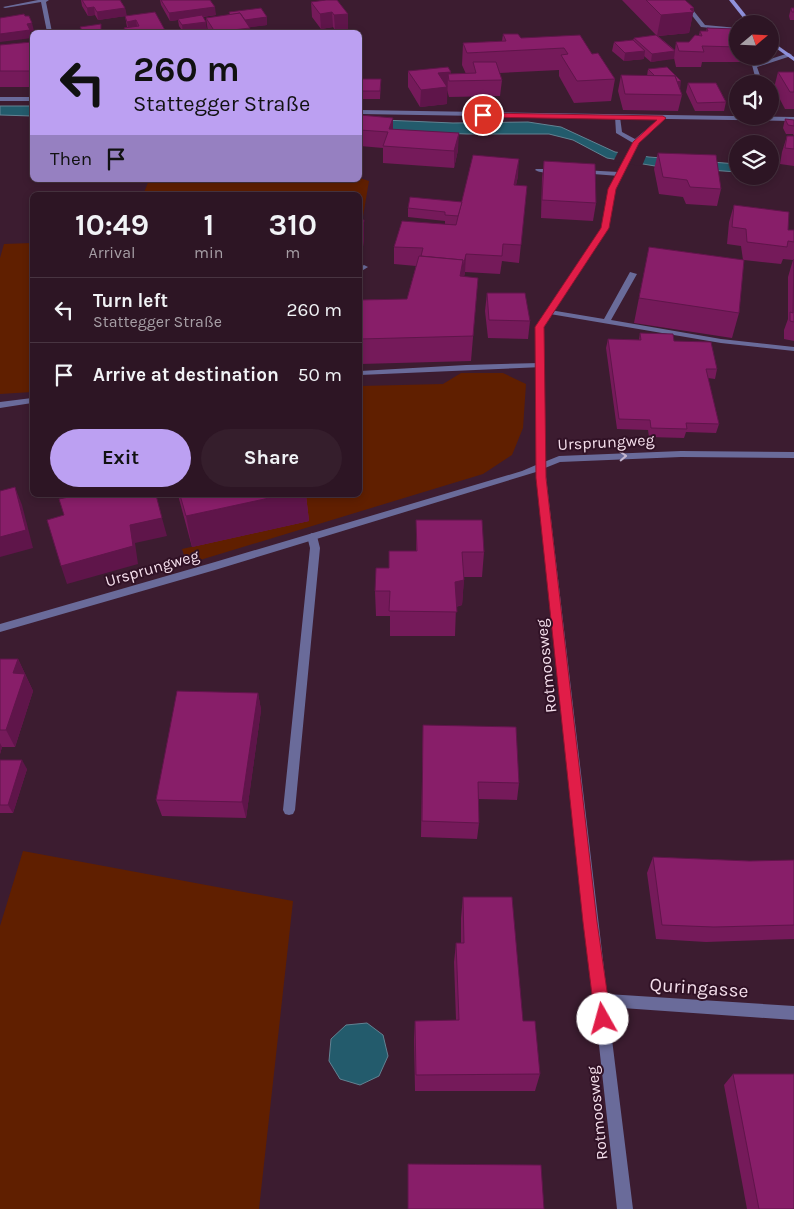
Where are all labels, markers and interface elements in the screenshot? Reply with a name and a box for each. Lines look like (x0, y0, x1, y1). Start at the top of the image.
north arrow (729, 15, 779, 65)
map controls (729, 15, 779, 185)
text: 260 m (133, 49, 240, 90)
icon: left (50, 50, 115, 115)
button: sound (729, 75, 779, 125)
text: Stattegger Straße (133, 91, 310, 117)
pin (462, 94, 504, 136)
icon: arrive (469, 101, 497, 129)
button: layers (729, 135, 779, 185)
icon: arrive (102, 145, 130, 173)
text: Then (50, 148, 92, 170)
text: 10:49 (75, 207, 149, 243)
text: 1 (203, 207, 214, 243)
text: 310 (269, 207, 317, 243)
text: Arrival (89, 243, 135, 262)
text: min (194, 243, 223, 262)
text: m (285, 243, 300, 262)
text: Turn left (93, 290, 168, 312)
icon: left (50, 296, 78, 324)
text: 260 m (287, 299, 342, 321)
text: Stattegger Straße (93, 312, 222, 331)
icon: arrive (50, 361, 78, 389)
text: Arrive at destination (93, 364, 279, 386)
text: 50 m (298, 364, 342, 386)
button: Exit (50, 429, 191, 487)
button: Share (201, 429, 342, 487)
street label: Ursprungweg (557, 430, 655, 454)
one-way arrow (619, 451, 627, 462)
street label: Ursprungweg (103, 545, 201, 591)
street label: Rotmoosweg (532, 618, 560, 714)
street label: Quringasse (649, 974, 749, 1002)
position arrow (576, 992, 628, 1044)
street label: Rotmoosweg (583, 1065, 611, 1161)

